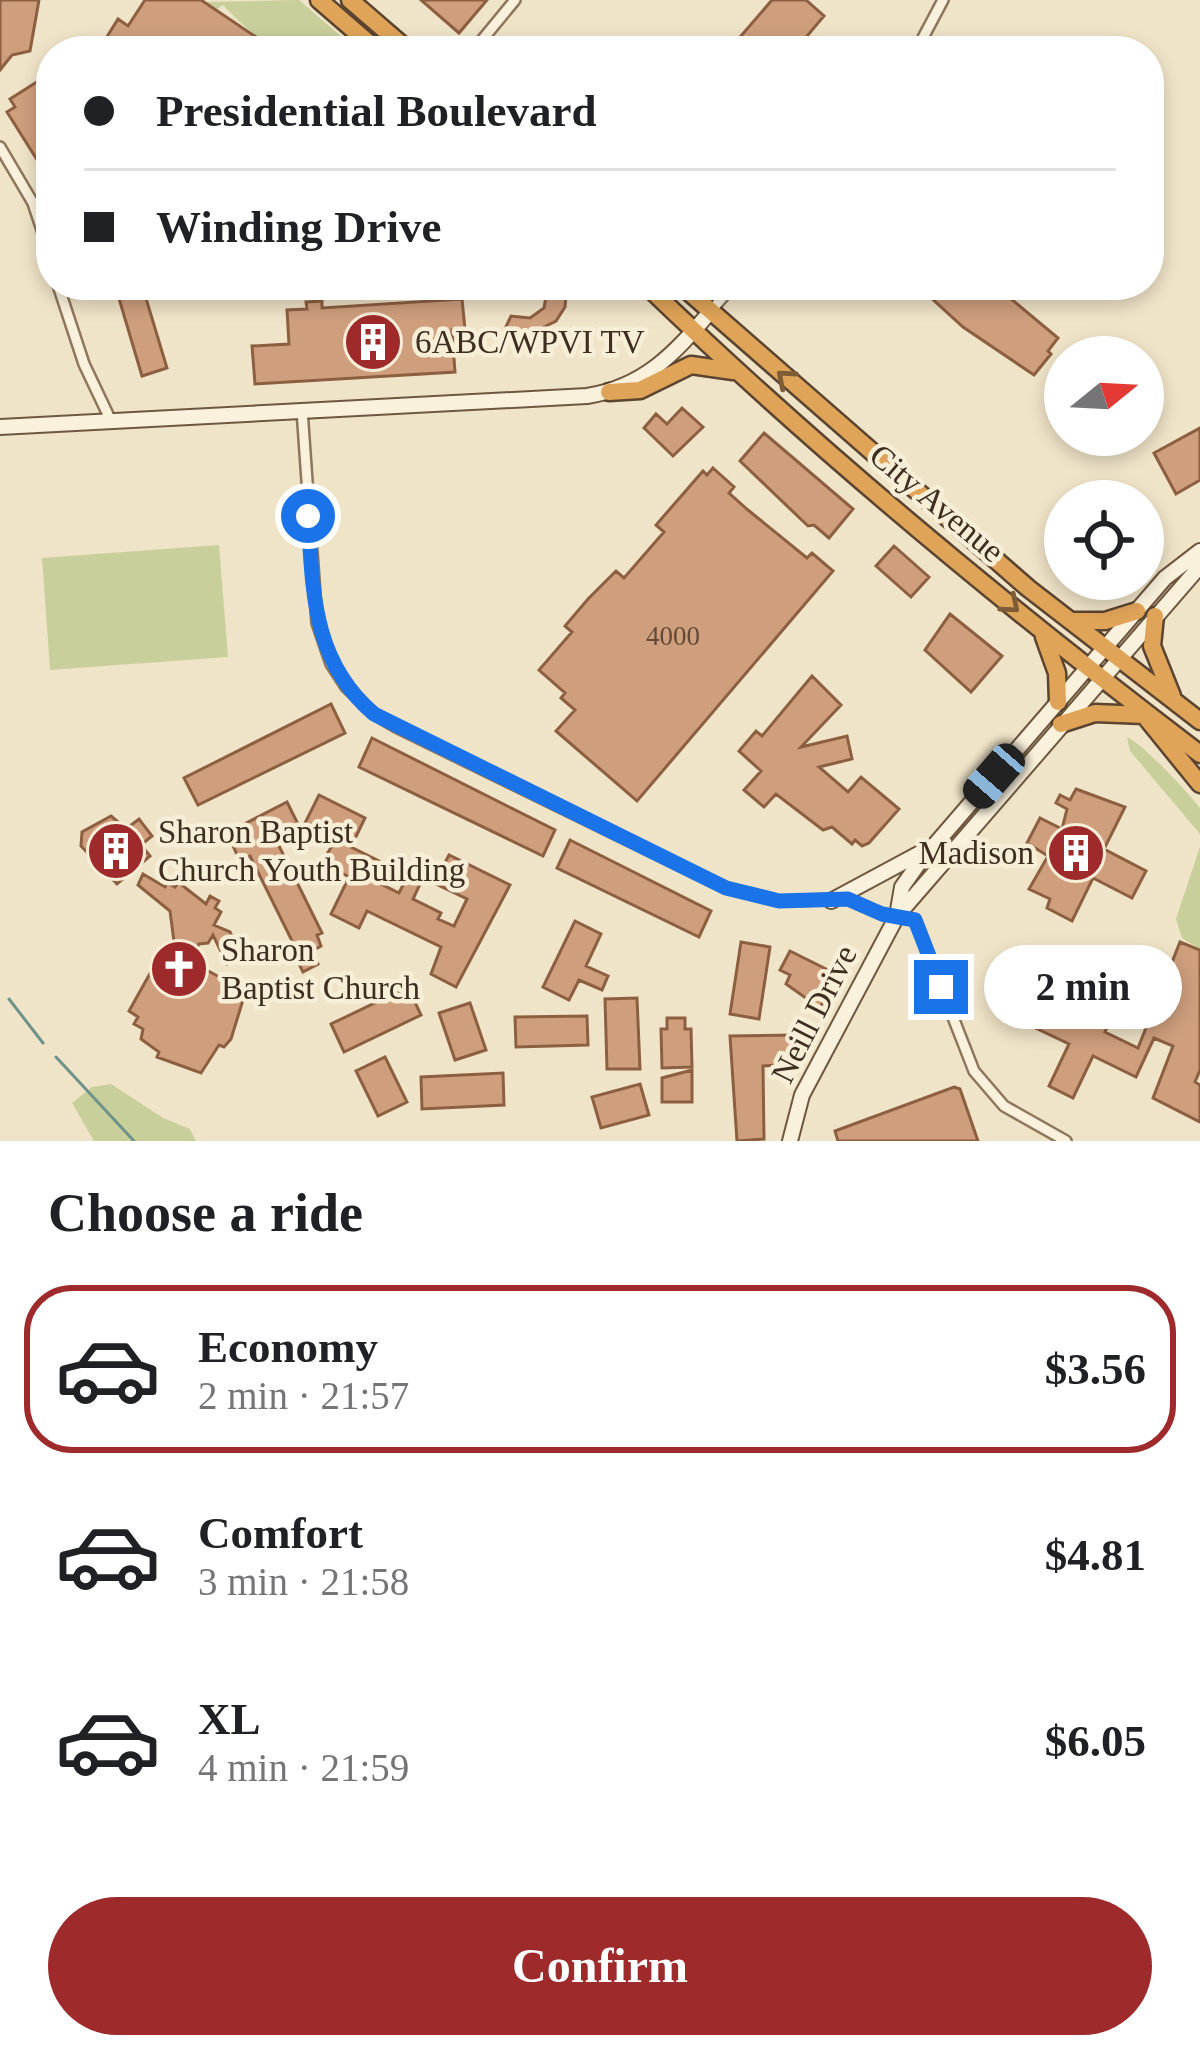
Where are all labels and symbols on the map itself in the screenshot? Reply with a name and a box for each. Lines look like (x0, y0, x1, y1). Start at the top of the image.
building icon: 6ABC/WPVI TV (342, 311, 404, 373)
place label: 6ABC/WPVI TV (415, 324, 645, 360)
north arrow (1044, 336, 1164, 456)
one-way arrow (776, 371, 798, 393)
street label: City Avenue (863, 437, 1011, 569)
route start (281, 489, 335, 543)
one-way arrow (997, 591, 1019, 612)
house number: 4000 (646, 621, 700, 651)
car (957, 737, 1031, 815)
place label: Sharon Baptist Church Youth Building (158, 814, 465, 888)
building icon: Sharon Baptist Church Youth Building (85, 820, 147, 882)
building icon: Madison (1045, 822, 1107, 884)
place label: Madison (919, 835, 1034, 871)
place label: Sharon Baptist Church (221, 932, 420, 1006)
church icon: Sharon Baptist Church (148, 938, 210, 1000)
street label: Neill Drive (764, 939, 864, 1089)
callout: 2 min (983, 945, 1181, 1029)
route end (914, 960, 968, 1014)

